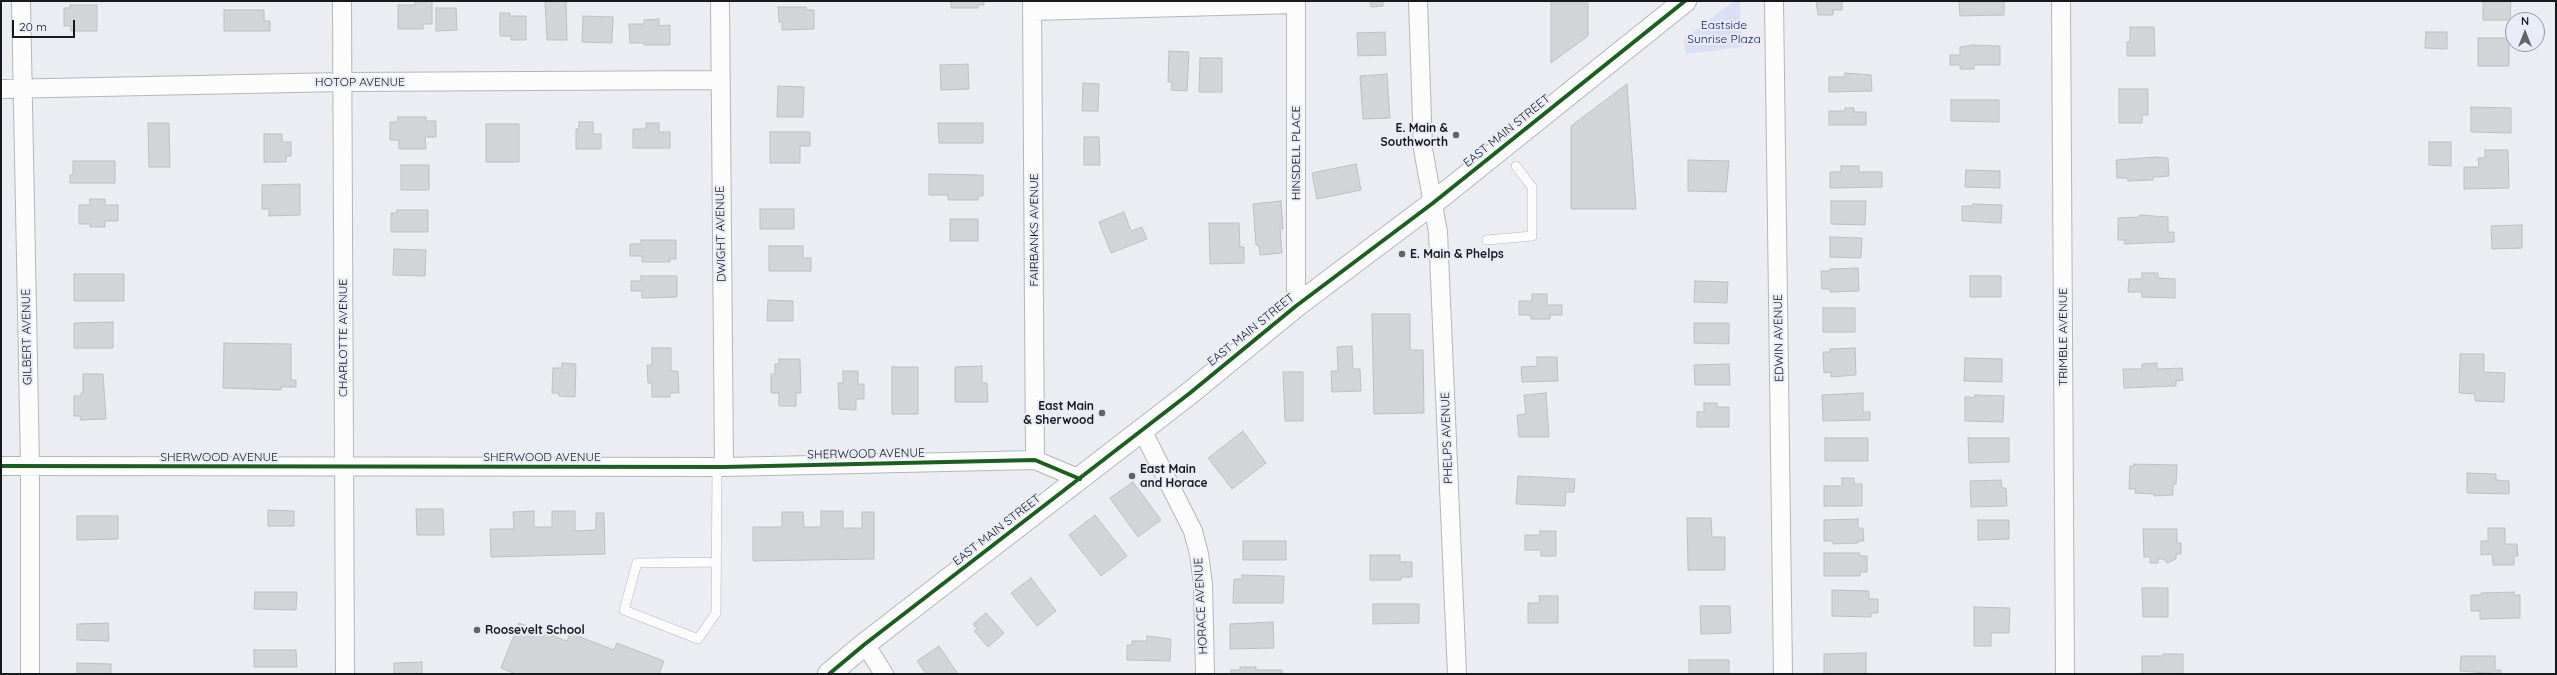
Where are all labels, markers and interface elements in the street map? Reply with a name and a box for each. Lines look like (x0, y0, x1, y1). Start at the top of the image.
scale bar (14, 12, 77, 38)
north arrow (2505, 12, 2545, 52)
text: N (2521, 14, 2529, 28)
park label: Eastside Sunrise Plaza (1687, 18, 1761, 46)
text: 20 m (19, 19, 47, 34)
street label: HOTOP AVENUE (315, 75, 405, 89)
street label: EAST MAIN STREET (1461, 92, 1553, 170)
street label: HINSDELL PLACE (1289, 106, 1303, 200)
place label: E. Main & Southworth (1381, 121, 1448, 149)
marker: E. Main & Southworth (1451, 130, 1461, 140)
street label: FAIRBANKS AVENUE (1027, 173, 1041, 287)
street label: DWIGHT AVENUE (713, 186, 729, 282)
place label: E. Main & Phelps (1410, 247, 1504, 261)
marker: E. Main & Phelps (1397, 249, 1407, 259)
street label: CHARLOTTE AVENUE (336, 279, 350, 397)
street label: TRIMBLE AVENUE (2056, 288, 2070, 386)
street label: GILBERT AVENUE (19, 289, 35, 385)
street label: EAST MAIN STREET (1205, 291, 1297, 369)
street label: EDWIN AVENUE (1771, 294, 1787, 382)
street label: PHELPS AVENUE (1438, 392, 1456, 484)
place label: East Main & Sherwood (1023, 399, 1094, 427)
marker: East Main & Sherwood (1097, 408, 1107, 418)
street label: SHERWOOD AVENUE (807, 446, 925, 462)
street label: SHERWOOD AVENUE (160, 450, 278, 464)
street label: SHERWOOD AVENUE (483, 450, 601, 464)
place label: East Main and Horace (1140, 462, 1208, 490)
marker: East Main and Horace (1127, 471, 1137, 481)
street label: EAST MAIN STREET (950, 491, 1044, 569)
street label: HORACE AVENUE (1191, 557, 1211, 655)
place label: Roosevelt School (485, 623, 585, 637)
marker: Roosevelt School (472, 625, 482, 635)

